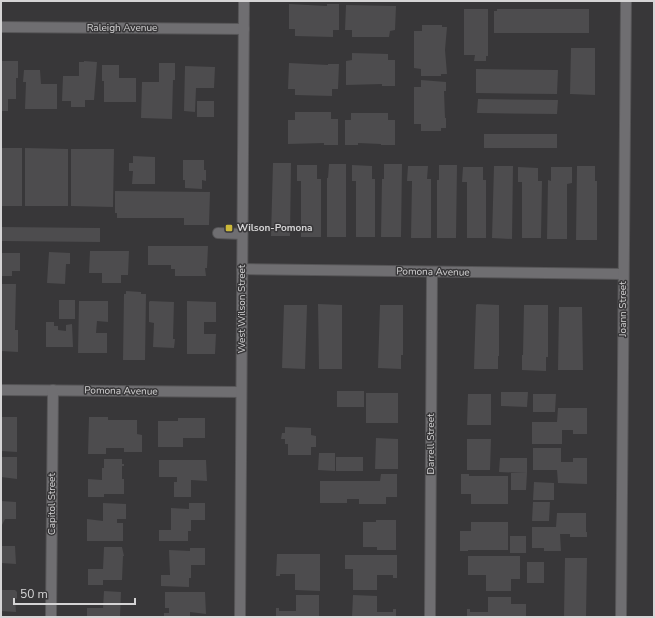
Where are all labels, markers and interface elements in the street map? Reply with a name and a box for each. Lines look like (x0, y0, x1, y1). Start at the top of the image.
street label: Raleigh Avenue (87, 21, 157, 35)
place label: Wilson-Pomona (237, 221, 313, 235)
marker: Wilson-Pomona (224, 223, 234, 233)
street label: West Wilson Street (235, 264, 249, 353)
street label: Pomona Avenue (396, 264, 470, 280)
street label: Joann Street (616, 281, 630, 338)
street label: Pomona Avenue (84, 383, 158, 399)
street label: Darrell Street (424, 413, 438, 474)
street label: Capitol Street (45, 473, 59, 535)
scale bar (14, 580, 135, 606)
text: 50 m (20, 586, 48, 602)

